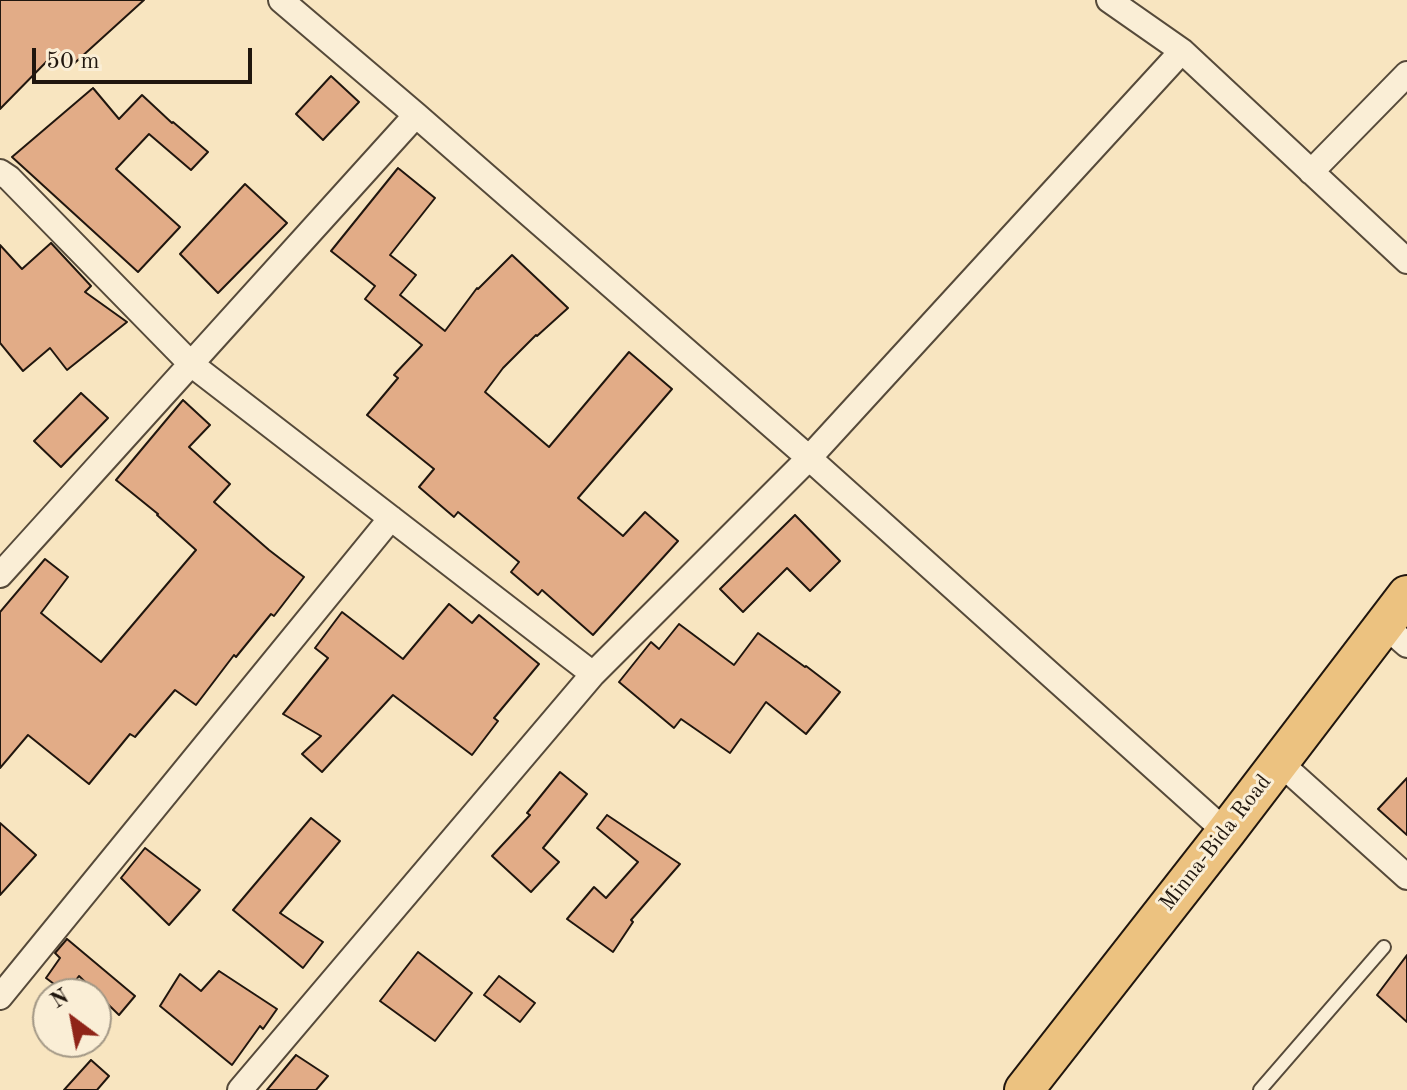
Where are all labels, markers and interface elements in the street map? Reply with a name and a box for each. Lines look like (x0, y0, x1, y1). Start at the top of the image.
scale bar (36, 32, 256, 82)
text: 50 m (46, 50, 100, 74)
street label: Minna-Bida Road (1155, 770, 1277, 916)
north arrow (32, 978, 112, 1058)
text: N (47, 986, 73, 1013)

